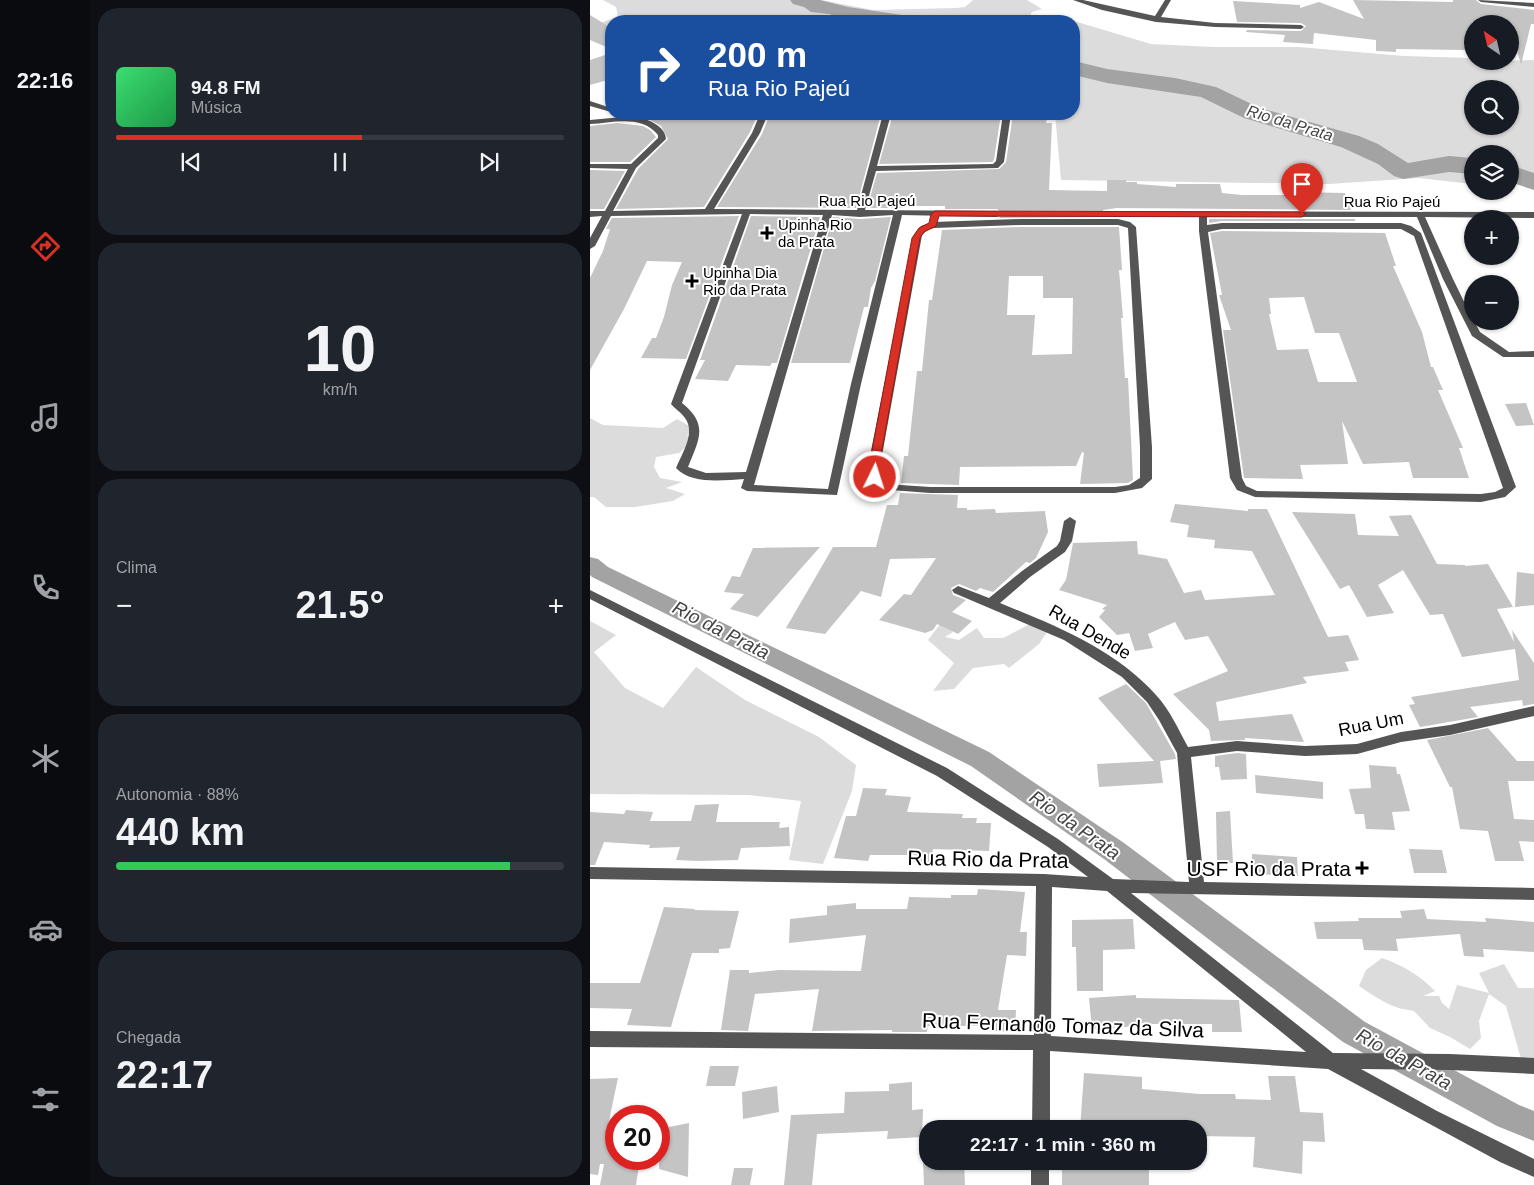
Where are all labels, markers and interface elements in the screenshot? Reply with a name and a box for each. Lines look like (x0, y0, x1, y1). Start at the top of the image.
north arrow (1464, 15, 1519, 70)
map controls (1464, 15, 1519, 330)
icon: right (625, 35, 690, 100)
text: 200 m (708, 35, 807, 74)
text: 22:16 (17, 68, 73, 93)
text: Rua Rio Pajeú (708, 76, 850, 101)
text: 94.8 FM (191, 77, 261, 98)
button: search (1464, 80, 1519, 135)
text: Música (191, 99, 242, 116)
water label: Rio da Prata (1245, 102, 1335, 144)
button: layers (1464, 145, 1519, 200)
icon: previous (177, 148, 205, 176)
icon: pause (326, 148, 354, 176)
icon: next (475, 148, 503, 176)
pin (1281, 163, 1323, 214)
icon: arrive (1288, 170, 1316, 198)
street label: Rua Rio Pajeú (819, 192, 915, 209)
street label: Rua Rio Pajeú (1344, 193, 1440, 210)
button: + (1464, 210, 1519, 265)
place label: Upinha Rio da Prata (778, 216, 852, 250)
marker: Upinha Rio da Prata (760, 226, 774, 240)
icon: directions (28, 229, 63, 264)
place label: Upinha Dia Rio da Prata (703, 264, 787, 298)
marker: Upinha Dia Rio da Prata (685, 274, 699, 288)
button: − (1464, 275, 1519, 330)
text: 10 (304, 312, 376, 385)
text: km/h (323, 381, 357, 398)
icon: music (28, 400, 63, 435)
position arrow (848, 450, 900, 502)
text: Clima (116, 559, 157, 576)
icon: phone (28, 570, 63, 605)
text: 21.5° (295, 584, 385, 626)
text: − (116, 590, 132, 621)
text: + (548, 590, 564, 621)
water label: Rio da Prata (669, 597, 773, 663)
street label: Rua Dende (1046, 601, 1134, 663)
street label: Rua Um (1337, 708, 1405, 740)
icon: climate (28, 741, 63, 776)
text: Autonomia · 88% (116, 786, 239, 803)
water label: Rio da Prata (1026, 786, 1124, 864)
text: 440 km (116, 811, 245, 853)
street label: Rua Rio da Prata (907, 846, 1069, 872)
place label: USF Rio da Prata (1186, 857, 1351, 880)
marker: USF Rio da Prata (1355, 861, 1369, 875)
icon: car (28, 912, 63, 947)
street label: Rua Fernando Tomaz da Silva (922, 1009, 1205, 1041)
water label: Rio da Prata (1353, 1024, 1455, 1094)
text: Chegada (116, 1029, 181, 1046)
text: 22:17 (116, 1054, 213, 1096)
icon: filters (28, 1082, 63, 1117)
speed limit sign: 20 (605, 1105, 670, 1170)
text: 22:17 · 1 min · 360 m (970, 1134, 1156, 1155)

